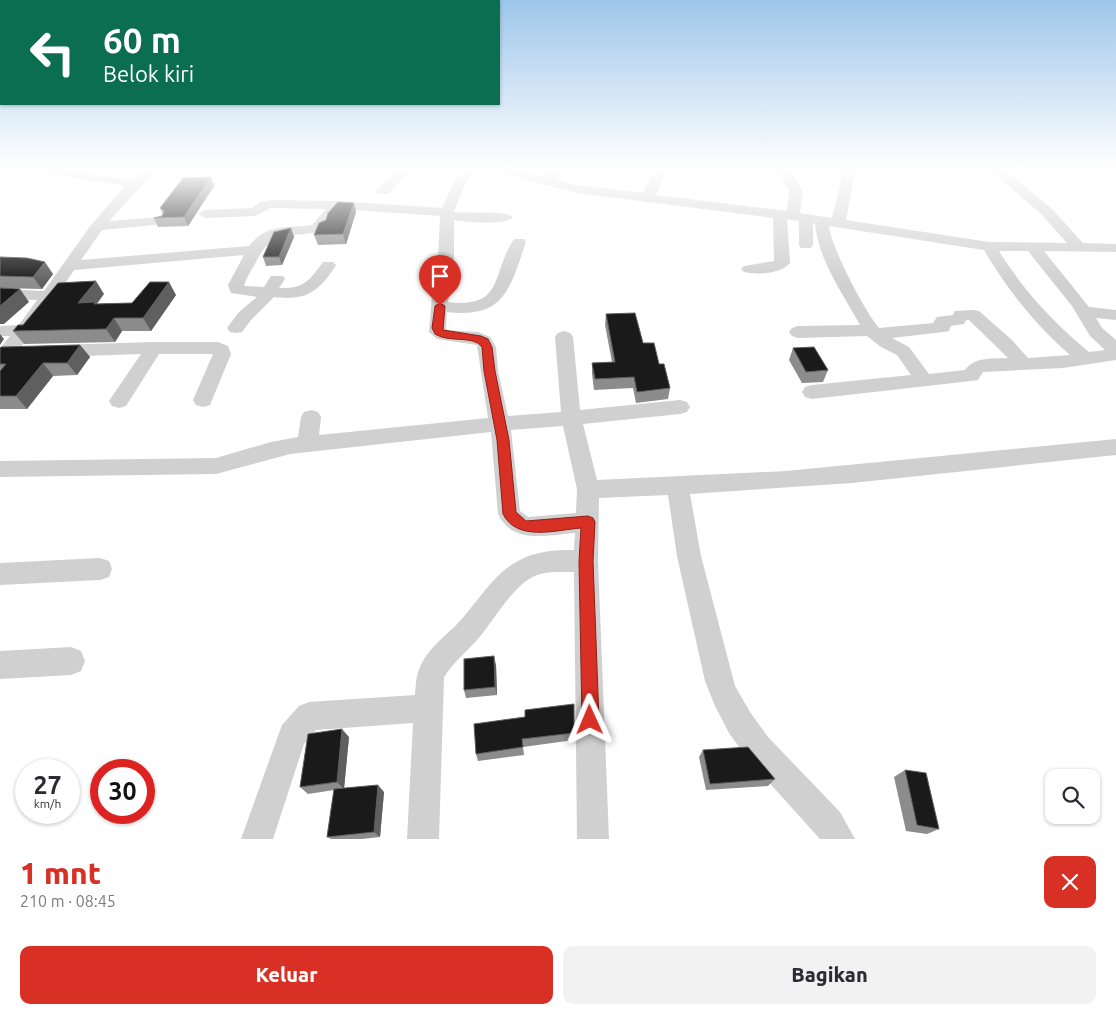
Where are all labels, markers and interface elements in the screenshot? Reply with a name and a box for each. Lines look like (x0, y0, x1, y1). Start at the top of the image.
icon: left (20, 20, 85, 85)
text: 60 m (103, 20, 181, 60)
text: Belok kiri (103, 61, 194, 86)
pin (419, 255, 461, 306)
icon: arrive (426, 262, 454, 290)
position arrow (563, 693, 615, 745)
speed limit sign: 30 (90, 759, 155, 824)
map controls (1045, 769, 1100, 824)
button: search (1045, 769, 1100, 824)
text: 27 (33, 771, 62, 799)
text: km/h (34, 797, 61, 810)
text: 1 mnt (20, 856, 101, 890)
button: close (1044, 856, 1096, 908)
text: 210 m · 08:45 (20, 892, 116, 910)
button: Keluar (20, 946, 553, 1004)
button: Bagikan (563, 946, 1096, 1004)

